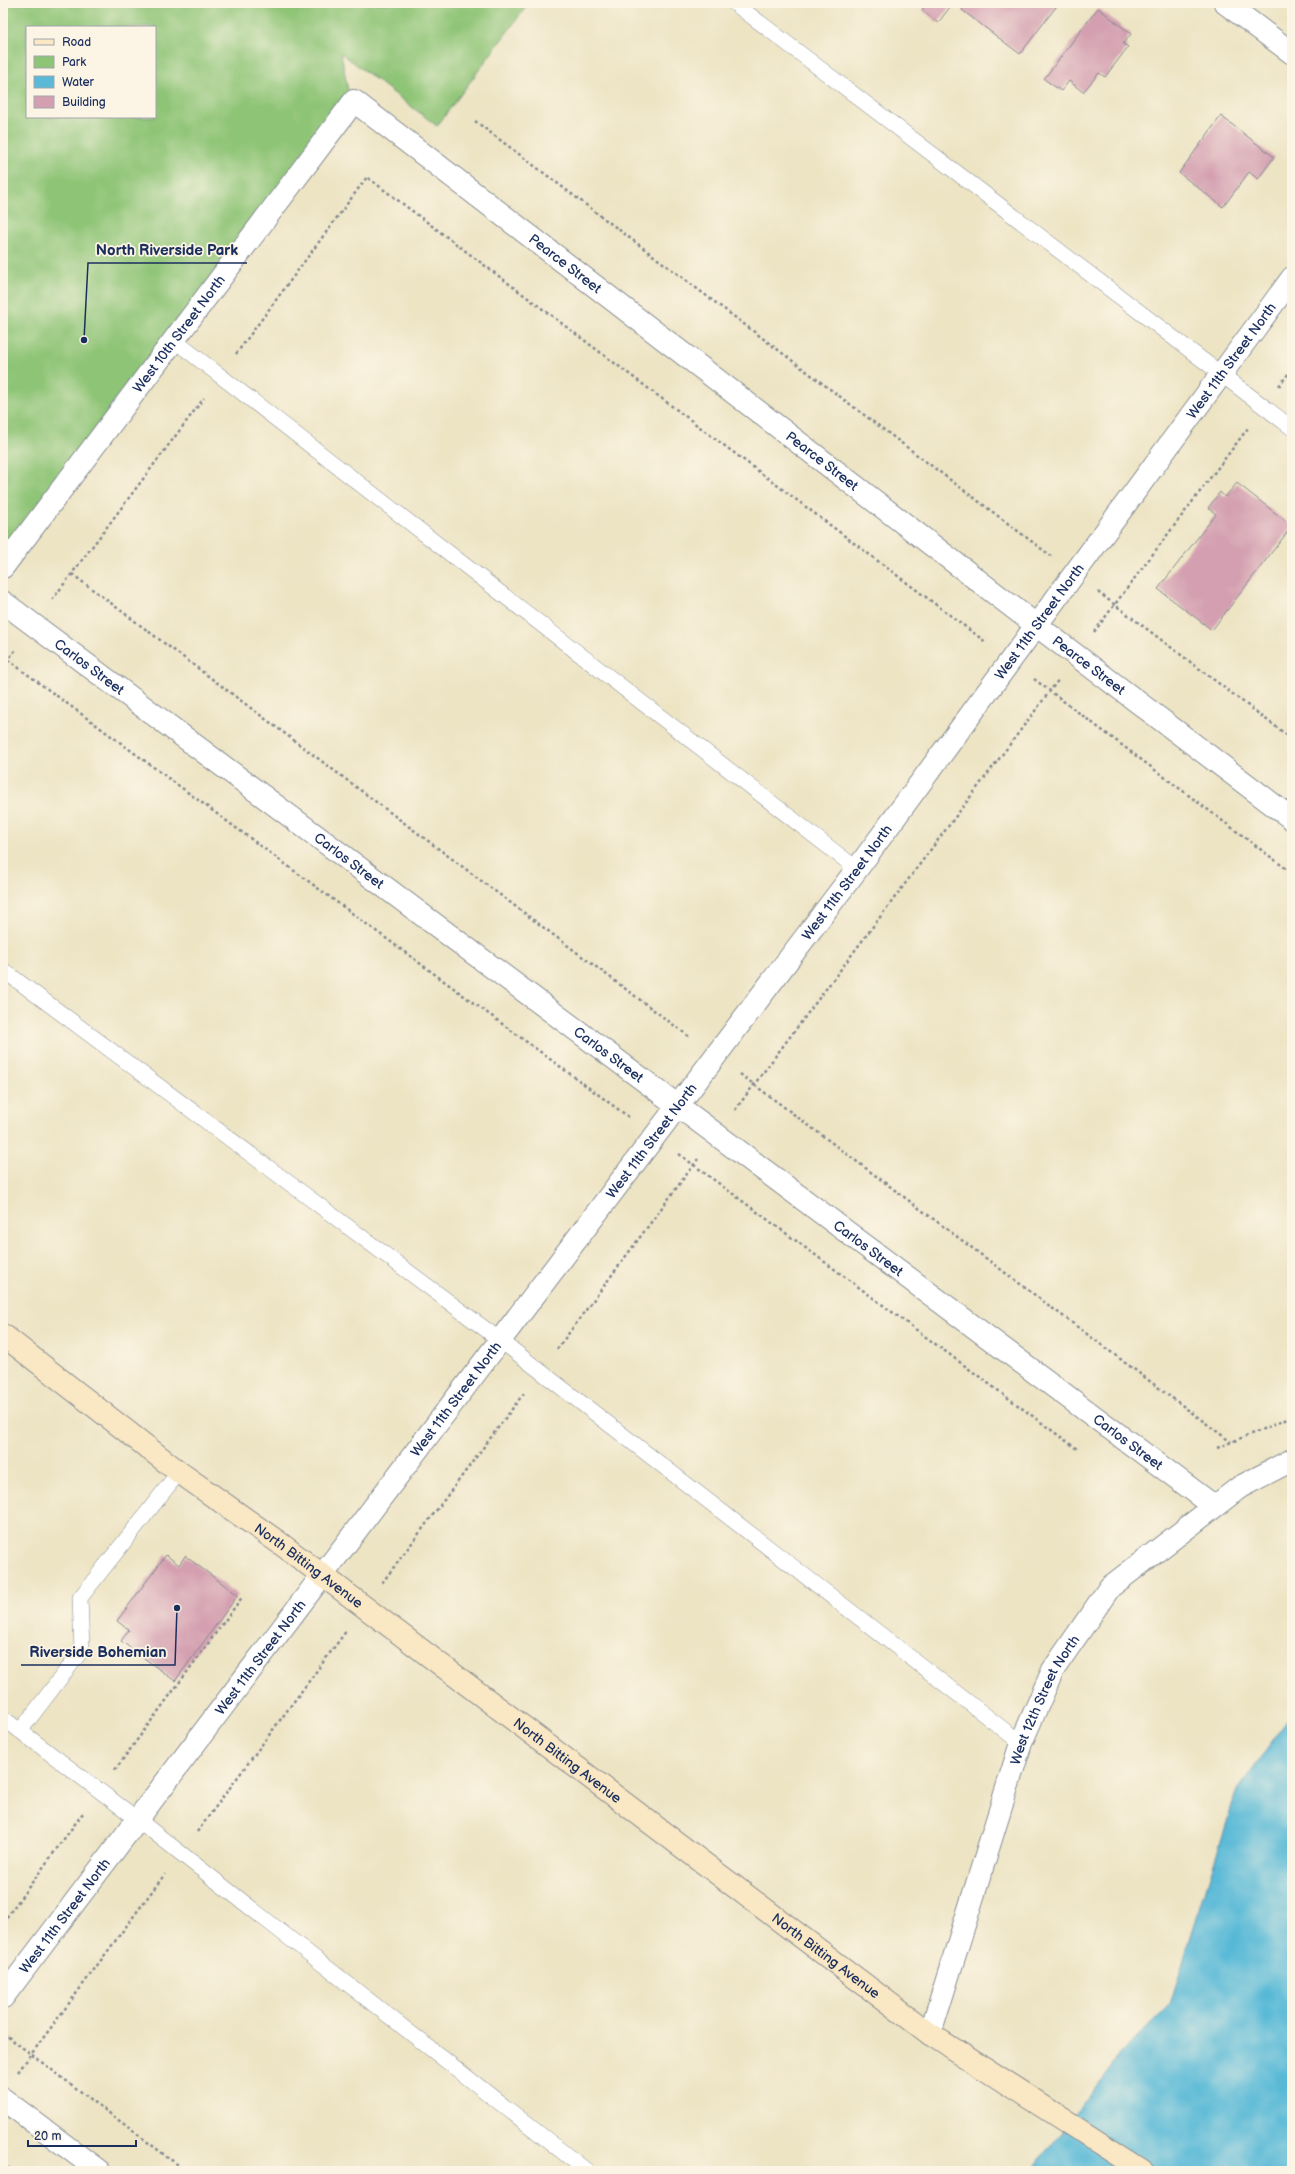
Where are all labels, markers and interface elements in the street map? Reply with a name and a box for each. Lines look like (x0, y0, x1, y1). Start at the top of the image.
legend (26, 26, 156, 118)
text: Road (62, 35, 91, 50)
text: Park (62, 55, 86, 70)
text: Water (62, 75, 94, 90)
text: Building (62, 95, 106, 110)
street label: Pearce Street (526, 230, 606, 297)
callout: North Riverside Park (88, 236, 247, 263)
text: North Riverside Park (96, 241, 238, 260)
street label: West 10th Street North (129, 271, 229, 396)
street label: West 11th Street North (1183, 299, 1280, 422)
street label: Pearce Street (783, 428, 863, 495)
street label: West 11th Street North (991, 560, 1088, 683)
street label: Pearce Street (1049, 632, 1129, 699)
street label: Carlos Street (51, 635, 128, 699)
street label: West 11th Street North (798, 821, 895, 943)
street label: Carlos Street (311, 829, 388, 892)
street label: Carlos Street (571, 1023, 648, 1086)
street label: West 11th Street North (602, 1080, 700, 1202)
street label: Carlos Street (830, 1216, 907, 1280)
street label: West 11th Street North (407, 1338, 505, 1460)
street label: Carlos Street (1090, 1410, 1167, 1474)
street label: North Bitting Avenue (251, 1519, 366, 1611)
street label: West 11th Street North (211, 1596, 309, 1718)
street label: West 12th Street North (1006, 1631, 1083, 1767)
callout: Riverside Bohemian (21, 1638, 175, 1665)
text: Riverside Bohemian (29, 1643, 167, 1662)
street label: North Bitting Avenue (510, 1714, 625, 1807)
street label: West 11th Street North (16, 1855, 114, 1977)
street label: North Bitting Avenue (769, 1909, 884, 2002)
scale bar (28, 2122, 136, 2148)
text: 20 m (34, 2129, 61, 2144)

